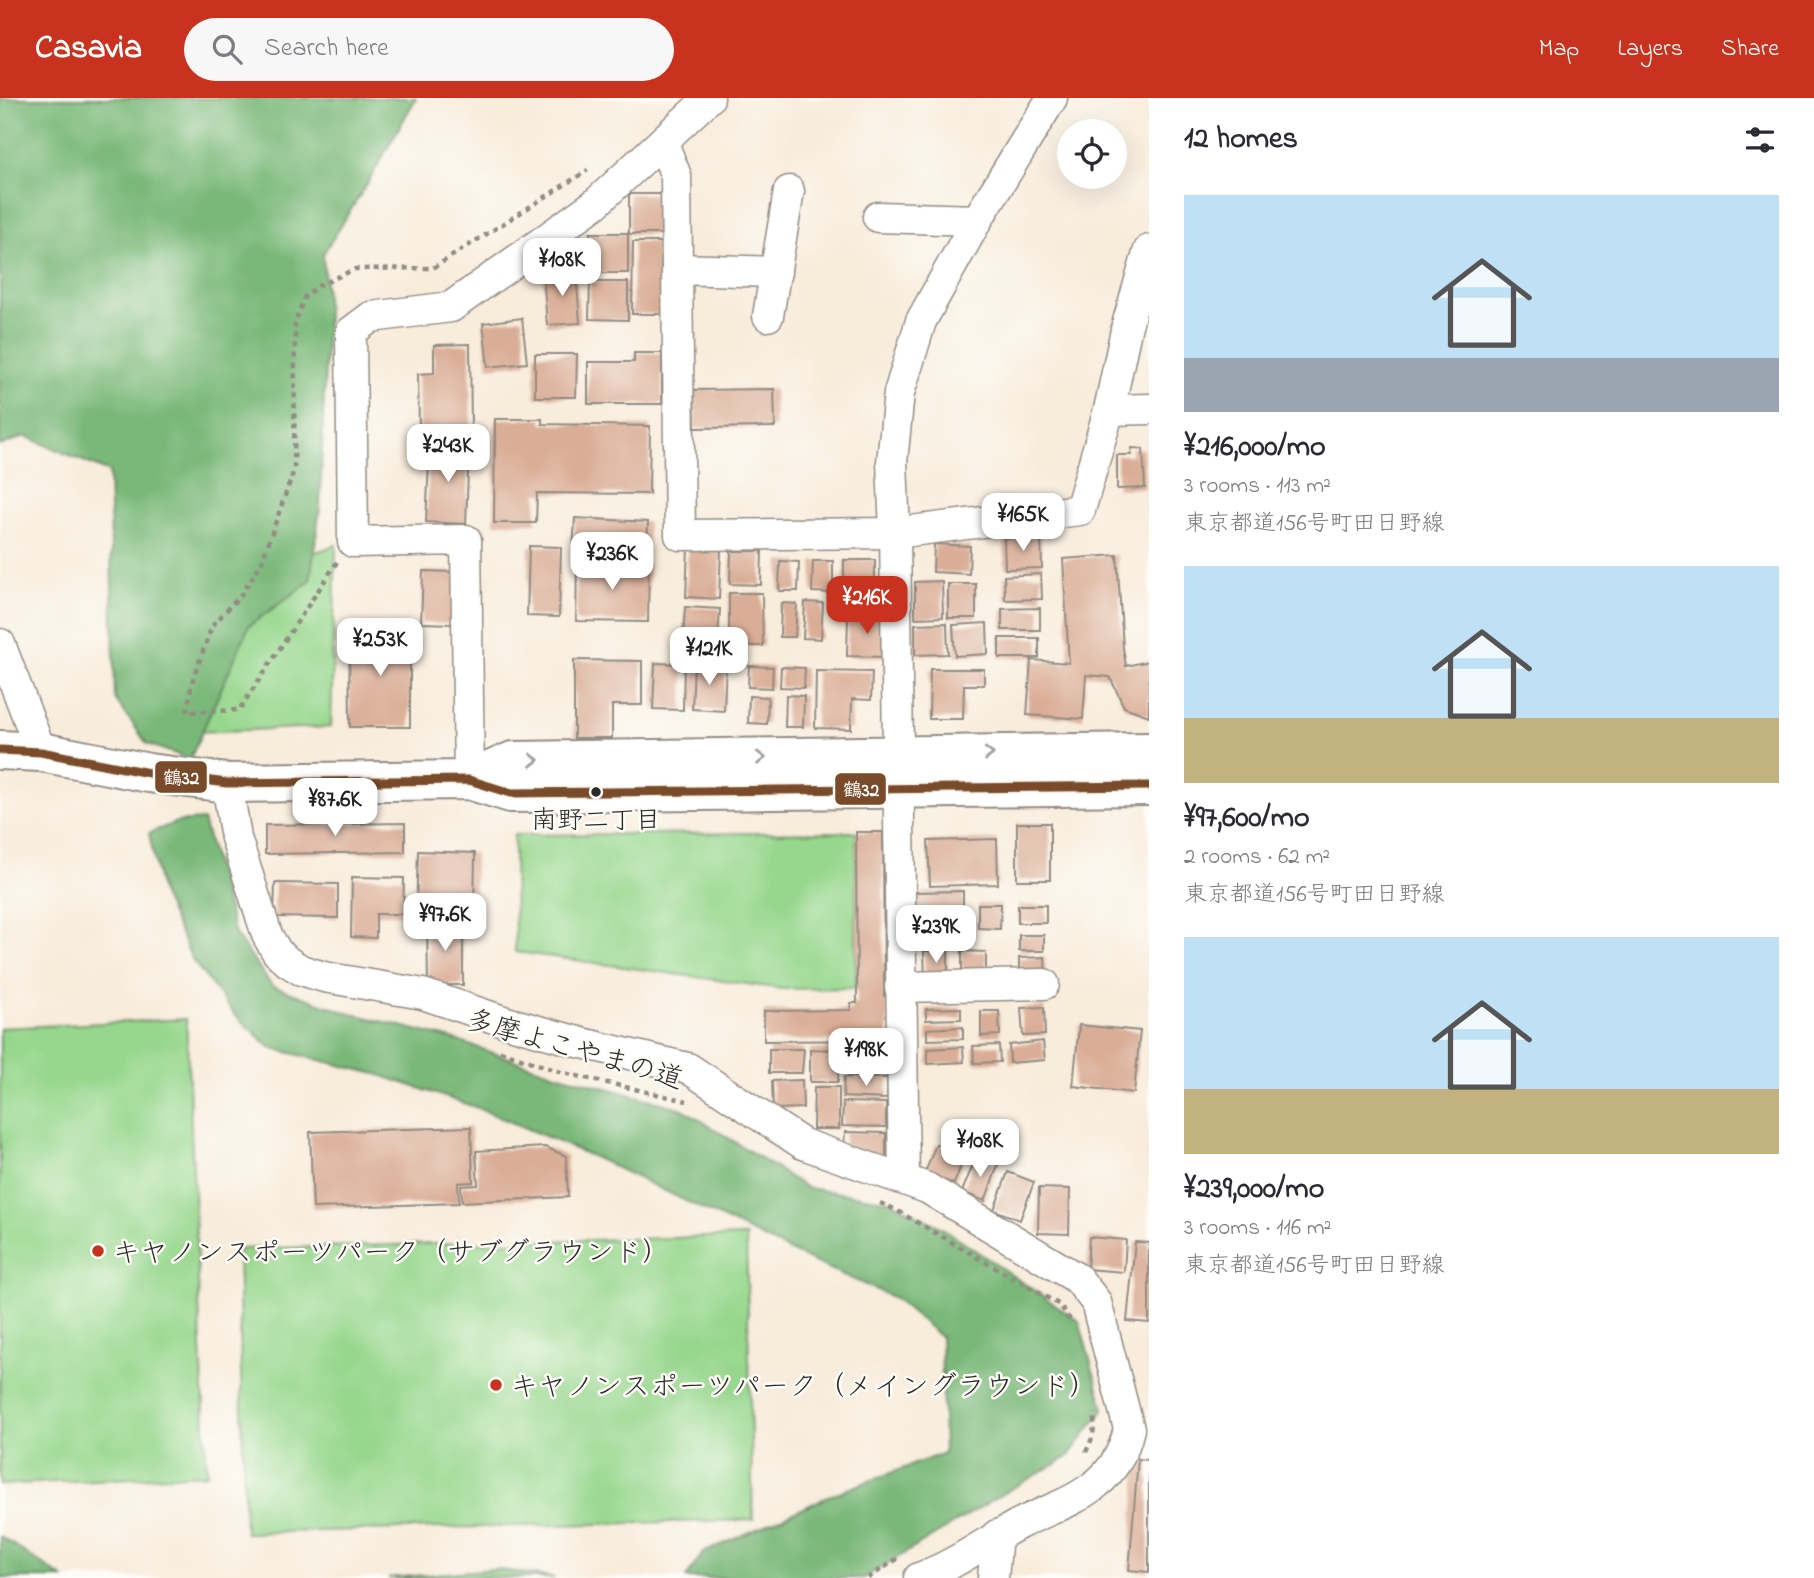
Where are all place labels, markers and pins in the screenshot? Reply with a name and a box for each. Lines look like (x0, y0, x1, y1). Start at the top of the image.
pin: ¥108K (513, 238, 611, 298)
pin: ¥243K (399, 424, 497, 484)
pin: ¥165K (974, 494, 1072, 553)
pin: ¥236K (563, 532, 661, 592)
pin: ¥216K (818, 576, 916, 636)
pin: ¥253K (331, 618, 429, 678)
pin: ¥121K (660, 628, 758, 687)
pin: ¥87.6K (278, 778, 392, 838)
marker: 南野二丁目 (589, 785, 603, 799)
place label: 南野二丁目 (531, 803, 661, 841)
pin: ¥97.6K (388, 894, 502, 953)
pin: ¥239K (887, 906, 985, 965)
pin: ¥198K (817, 1028, 915, 1088)
pin: ¥108K (931, 1119, 1029, 1179)
place label: キヤノンスポーツパーク（サブグラウンド） (112, 1234, 670, 1275)
marker: キヤノンスポーツパーク（サブグラウンド） (90, 1243, 106, 1259)
place label: キヤノンスポーツパーク（メイングラウンド） (510, 1368, 1097, 1409)
marker: キヤノンスポーツパーク（メイングラウンド） (488, 1377, 504, 1393)

